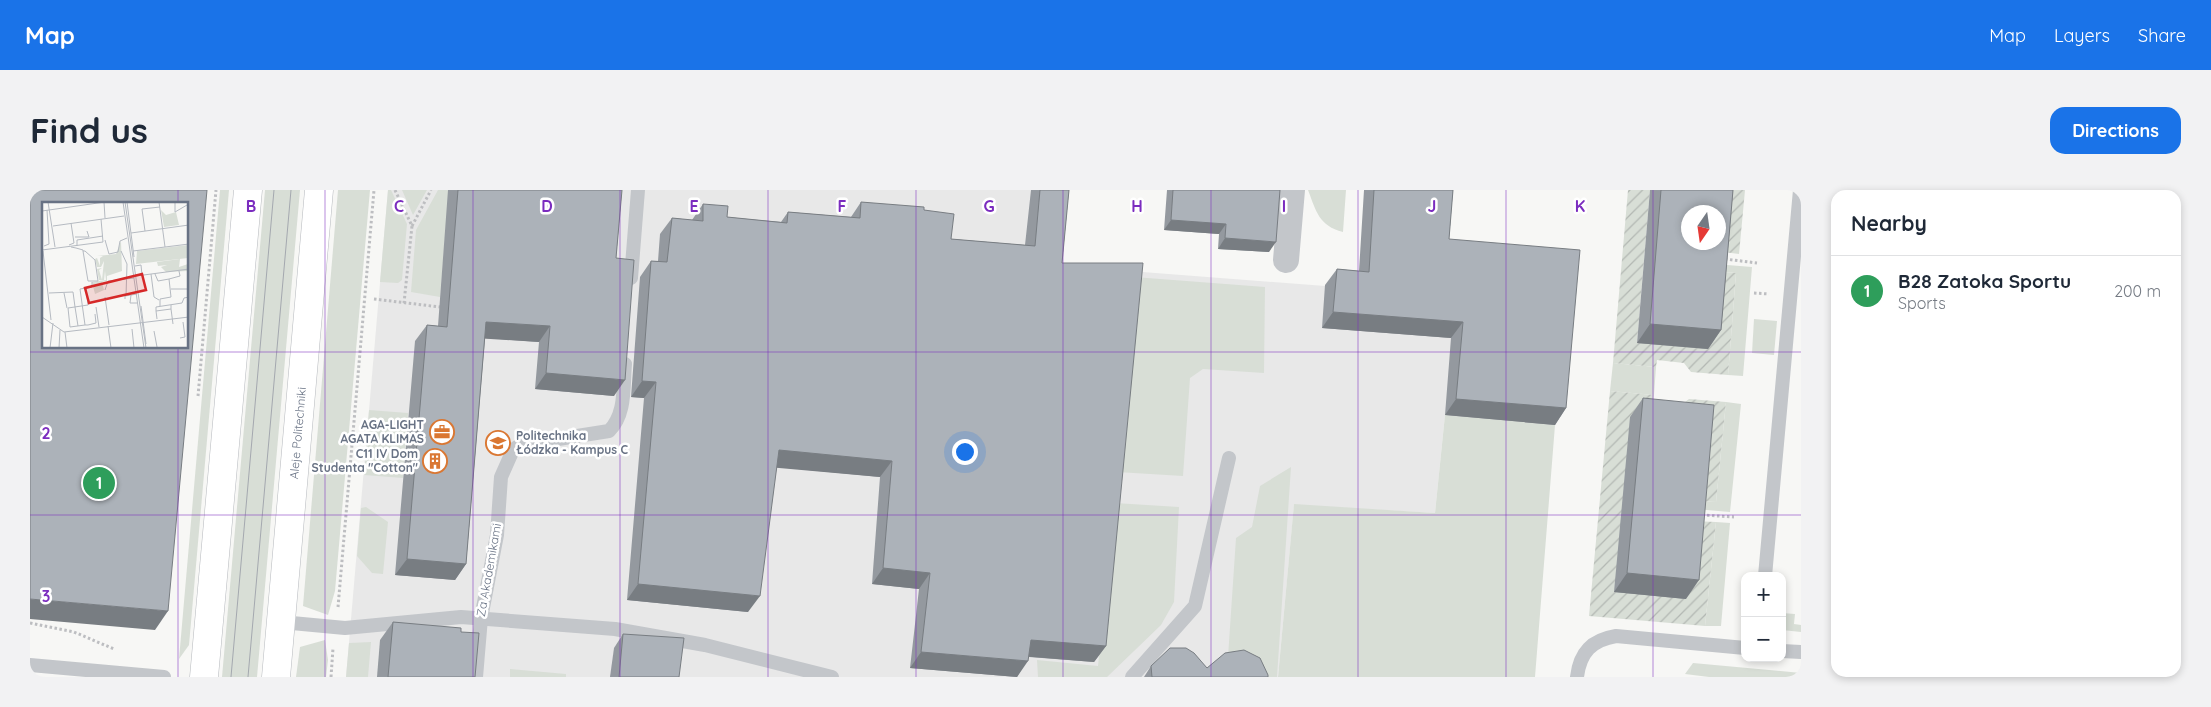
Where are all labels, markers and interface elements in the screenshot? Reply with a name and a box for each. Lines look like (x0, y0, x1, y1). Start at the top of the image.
text: Map (25, 20, 75, 50)
text: Map (1989, 24, 2026, 47)
text: Layers (2054, 24, 2110, 47)
text: Share (2138, 24, 2186, 47)
button: Directions (2050, 107, 2181, 154)
text: Find us (30, 108, 148, 152)
text: B (246, 196, 256, 216)
text: C (394, 196, 404, 216)
text: D (541, 196, 553, 216)
text: E (689, 196, 699, 216)
text: F (838, 196, 847, 216)
text: G (983, 196, 995, 216)
text: H (1131, 196, 1143, 216)
text: I (1282, 196, 1286, 216)
text: J (1428, 196, 1436, 216)
text: K (1575, 196, 1585, 216)
inset map (42, 202, 189, 349)
north arrow (1681, 205, 1726, 250)
text: Nearby (1851, 210, 1927, 236)
text: B28 Zatoka Sportu (1898, 269, 2071, 293)
text: 1 (1864, 281, 1870, 301)
text: 200 m (2114, 281, 2161, 301)
text: Sports (1898, 293, 1946, 313)
street label: Aleje Politechniki (286, 386, 309, 480)
place label: AGA-LIGHT AGATA KLIMAS (340, 417, 424, 446)
office icon: AGA-LIGHT AGATA KLIMAS (429, 419, 455, 445)
text: 2 (41, 423, 51, 443)
place label: Politechnika Łódzka - Kampus C (516, 428, 628, 457)
school or university icon: Politechnika Łódzka - Kampus C (485, 430, 511, 456)
your location (952, 439, 978, 465)
place label: C11 IV Dom Studenta "Cotton" (312, 446, 418, 475)
building icon: C11 IV Dom Studenta "Cotton" (422, 448, 448, 474)
pin: 1 (83, 464, 115, 502)
street label: Za Akademikami (473, 522, 504, 618)
map controls (1741, 572, 1786, 662)
button: + (1741, 572, 1786, 617)
text: 3 (42, 586, 50, 606)
button: − (1741, 617, 1786, 662)

